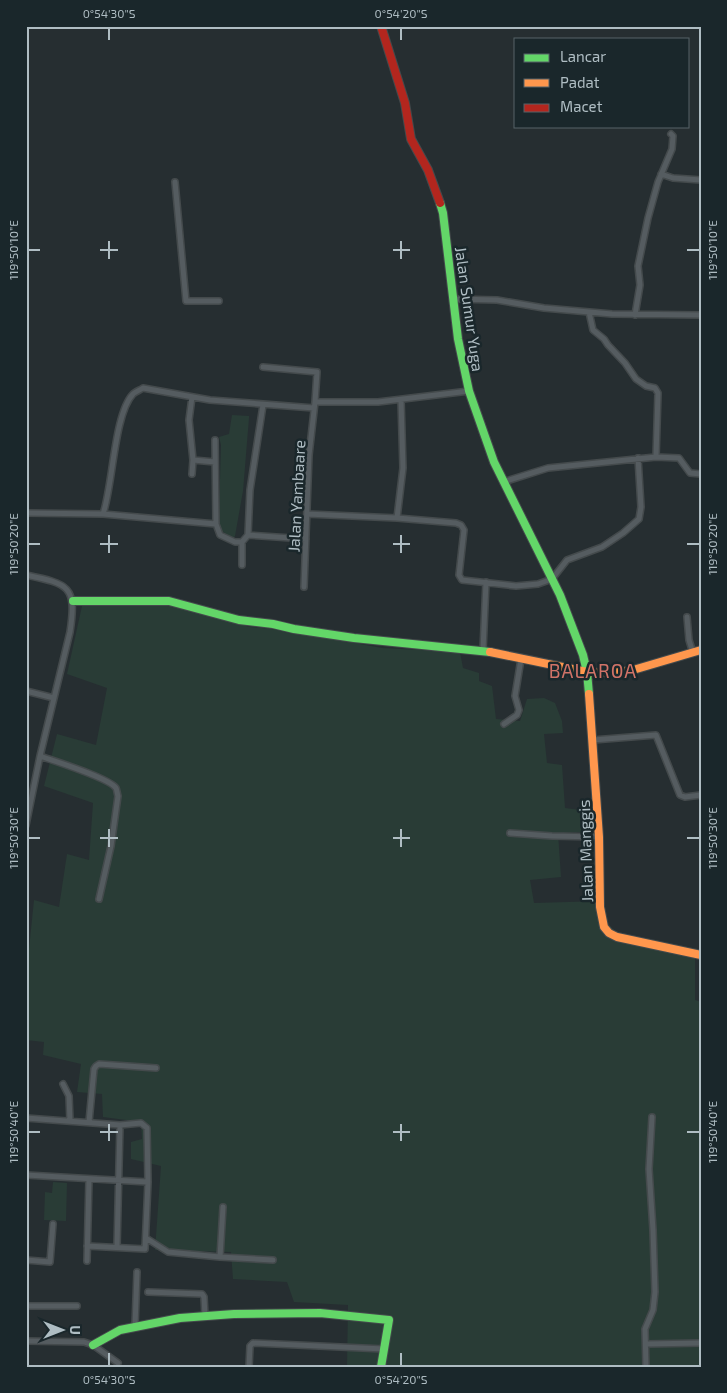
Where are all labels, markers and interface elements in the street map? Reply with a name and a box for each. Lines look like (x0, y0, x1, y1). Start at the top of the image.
text: 0°54'30"S (83, 6, 136, 20)
text: 0°54'20"S (375, 6, 428, 20)
legend (514, 38, 690, 128)
text: Lancar (560, 47, 606, 65)
text: Padat (560, 73, 600, 91)
text: Macet (560, 97, 603, 115)
text: 119°50'10"E (6, 220, 20, 280)
text: 119°50'10"E (705, 220, 719, 280)
street label: Jalan Sumur Yuga (452, 245, 488, 373)
street label: Jalan Yambaare (284, 439, 308, 553)
text: 119°50'20"E (6, 513, 20, 575)
text: 119°50'20"E (705, 513, 719, 575)
district label: BALAROA (549, 659, 637, 682)
street label: Jalan Manggis (574, 799, 596, 903)
text: 119°50'30"E (6, 807, 20, 869)
text: 119°50'30"E (705, 807, 719, 869)
text: 119°50'40"E (6, 1101, 20, 1163)
text: 119°50'40"E (705, 1101, 719, 1163)
north arrow (38, 1306, 88, 1356)
text: U (67, 1325, 84, 1335)
text: 0°54'30"S (83, 1372, 136, 1386)
text: 0°54'20"S (375, 1372, 428, 1386)

